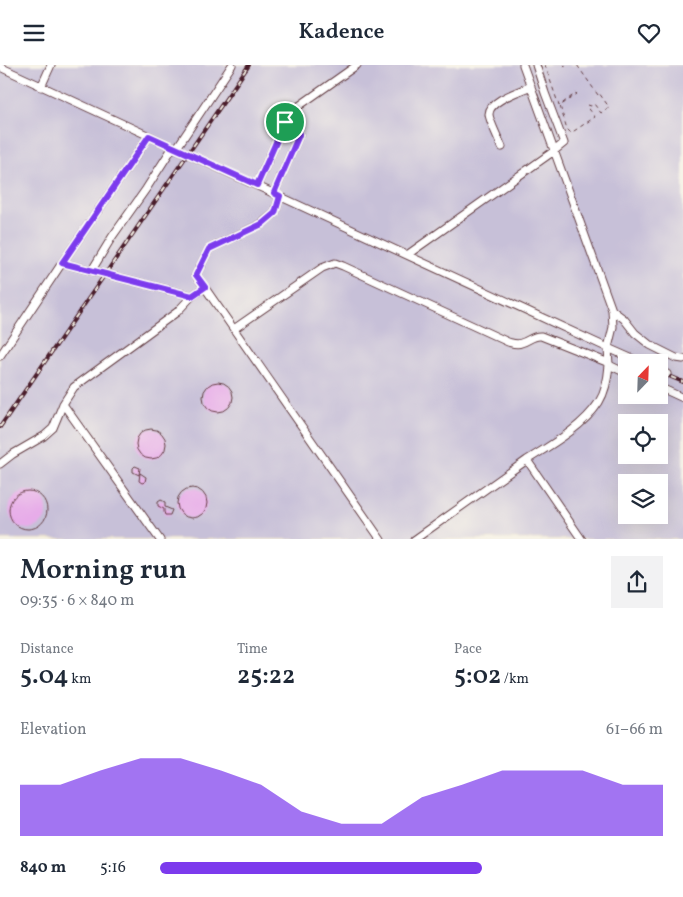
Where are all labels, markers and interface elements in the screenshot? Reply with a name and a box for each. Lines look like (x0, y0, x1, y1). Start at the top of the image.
text: Kadence (299, 17, 384, 48)
icon: menu (20, 19, 48, 47)
icon: heart (635, 19, 663, 47)
pin (264, 101, 306, 143)
icon: arrive (271, 108, 299, 136)
north arrow (618, 354, 668, 404)
map controls (618, 354, 668, 524)
button: locate (618, 414, 668, 464)
button: layers (618, 474, 668, 524)
text: Morning run (20, 551, 187, 590)
button: share (611, 556, 663, 608)
text: 09:35 · 6 × 840 m (20, 590, 134, 612)
text: Distance (20, 640, 74, 659)
text: Time (237, 640, 268, 659)
text: Pace (454, 640, 482, 659)
text: 5.04 (20, 659, 68, 694)
text: 25:22 (237, 659, 295, 694)
text: 5:02 (454, 659, 501, 694)
text: km (68, 670, 91, 689)
text: /km (501, 670, 529, 689)
text: Elevation (20, 719, 87, 741)
text: 61–66 m (606, 719, 663, 741)
text: 840 m (20, 857, 66, 879)
text: 5:16 (100, 857, 126, 879)

